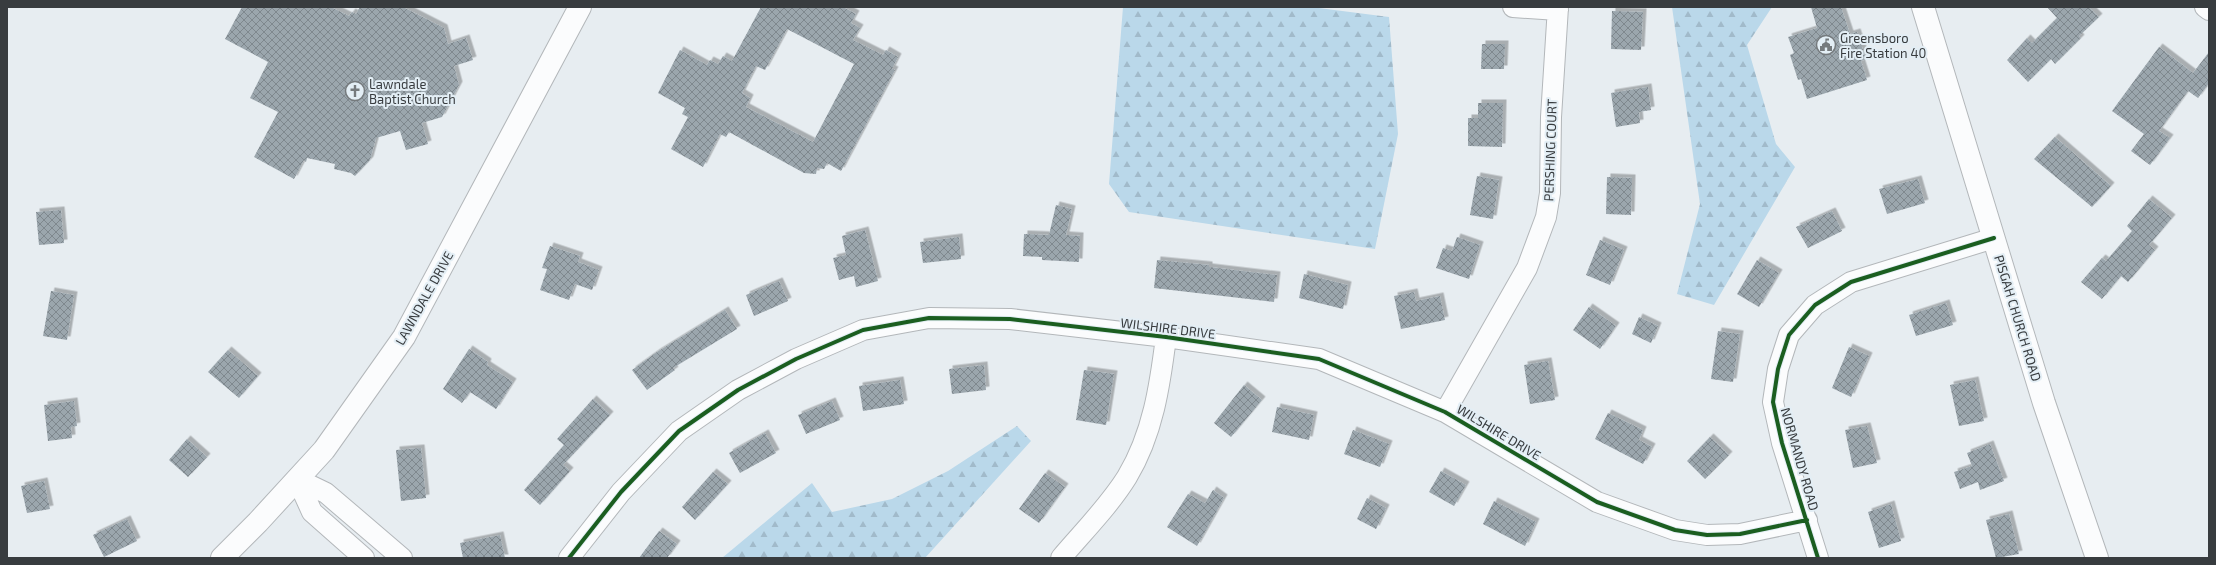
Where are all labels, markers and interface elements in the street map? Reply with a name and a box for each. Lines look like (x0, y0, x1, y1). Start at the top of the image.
place label: Greensboro Fire Station 40 (1840, 30, 1926, 61)
public building icon: Greensboro Fire Station 40 (1815, 34, 1837, 56)
place label: Lawndale Baptist Church (369, 76, 456, 107)
church icon: Lawndale Baptist Church (344, 80, 366, 102)
street label: PERSHING COURT (1540, 98, 1560, 202)
street label: LAWNDALE DRIVE (392, 248, 456, 348)
street label: PISGAH CHURCH ROAD (1991, 253, 2045, 383)
street label: WILSHIRE DRIVE (1120, 314, 1216, 342)
street label: WILSHIRE DRIVE (1454, 401, 1544, 463)
street label: NORMANDY ROAD (1778, 406, 1822, 512)

